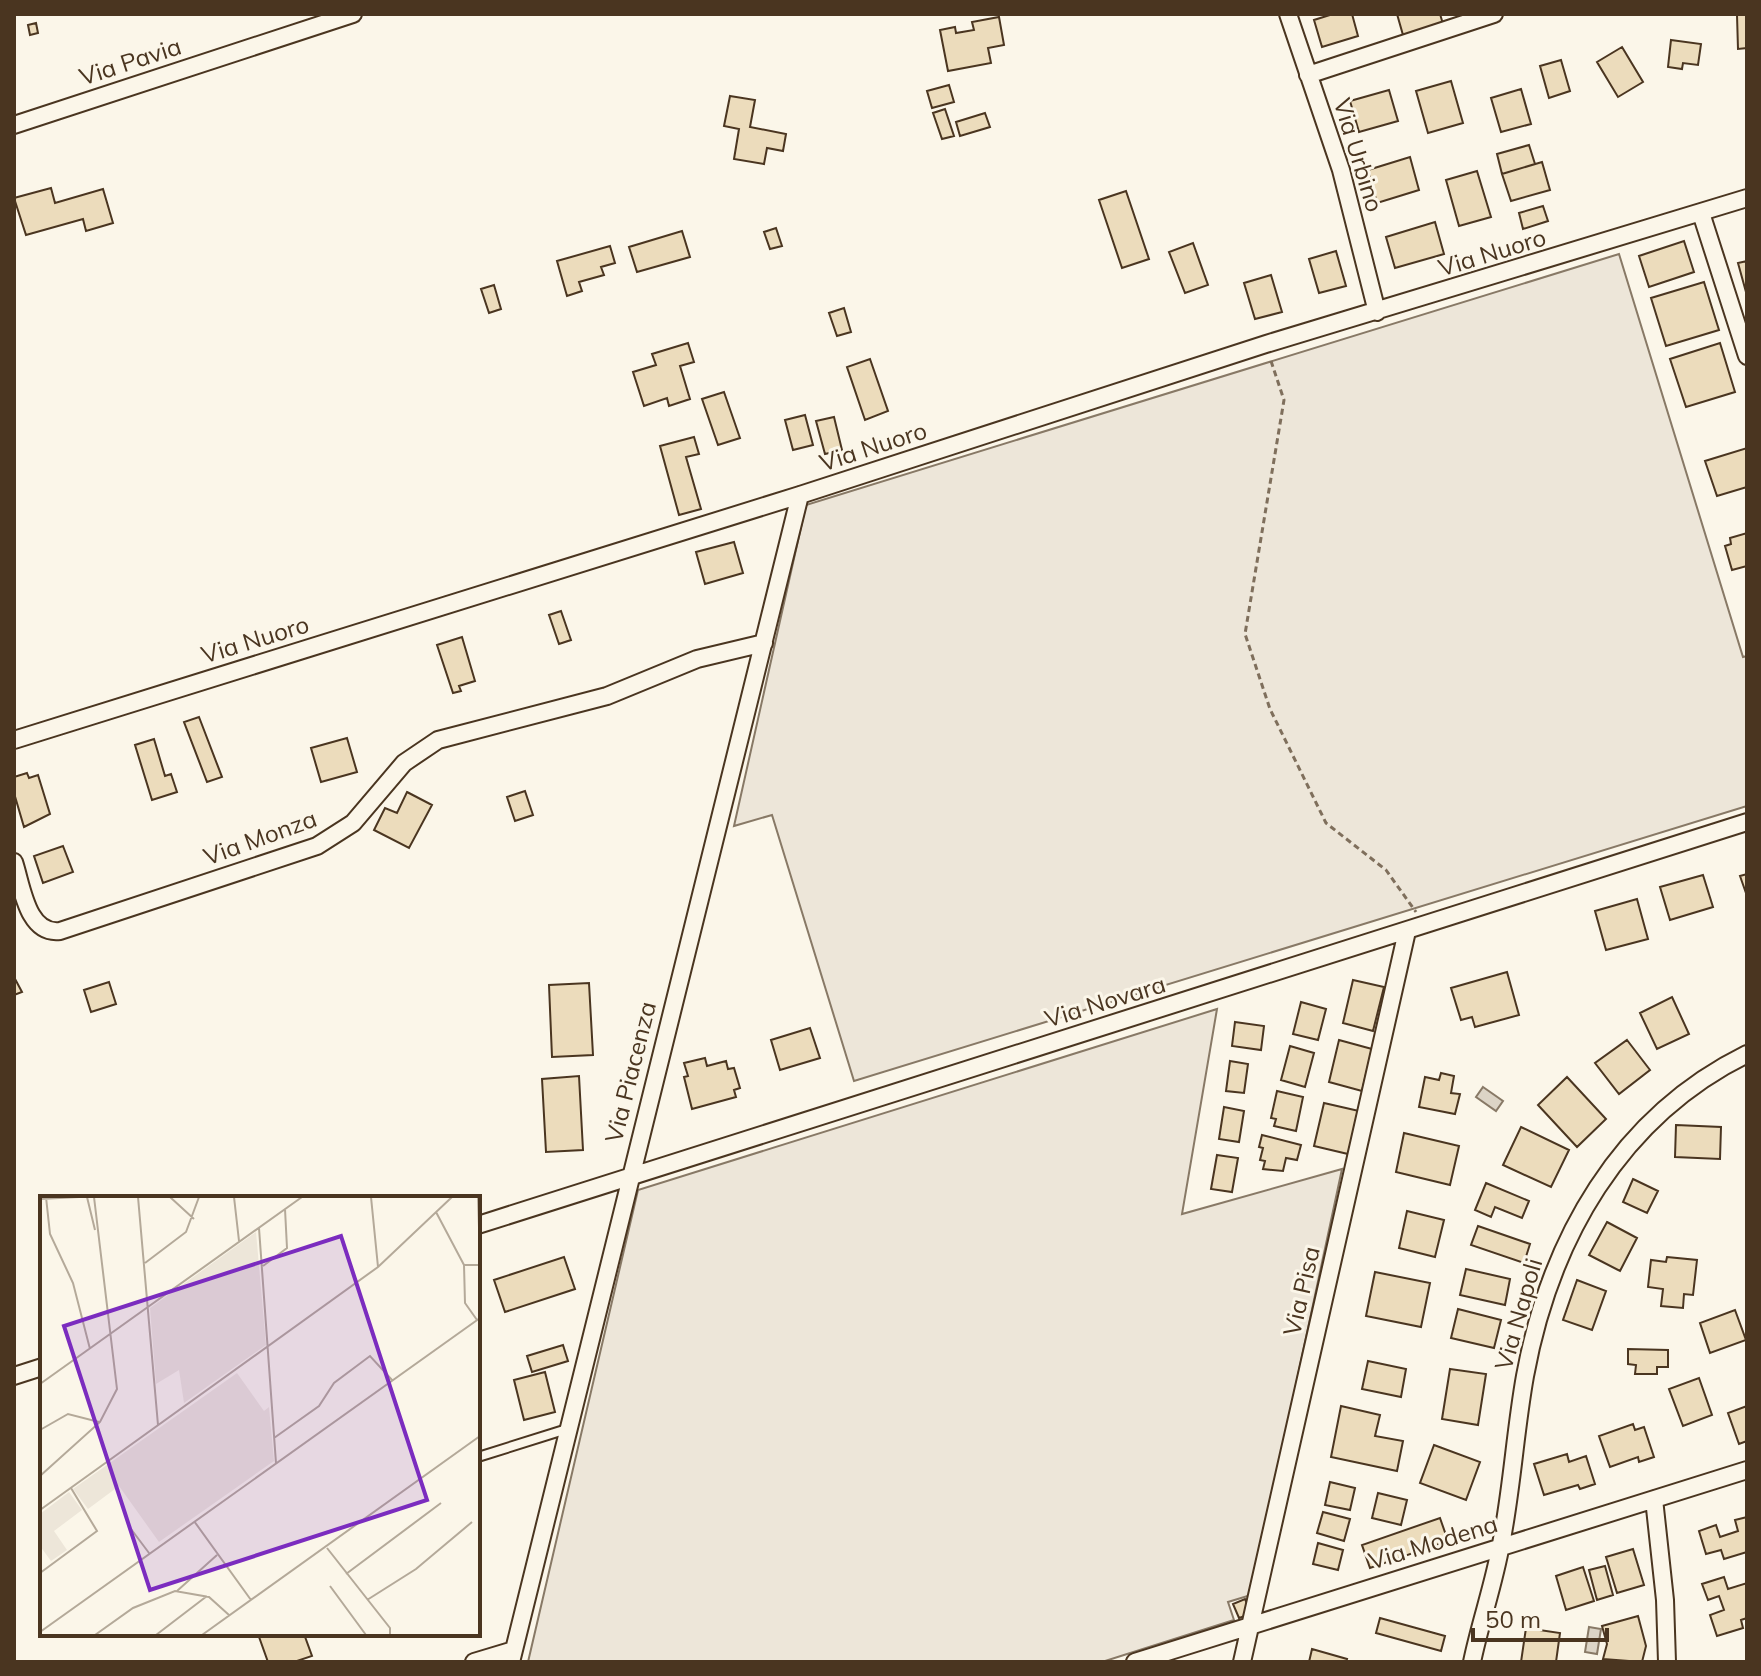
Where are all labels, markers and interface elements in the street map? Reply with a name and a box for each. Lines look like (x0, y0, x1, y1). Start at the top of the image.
street label: Via Pavia (75, 30, 185, 92)
street label: Via Urbino (1328, 95, 1390, 215)
street label: Via Nuoro (1435, 221, 1549, 283)
street label: Via Nuoro (816, 415, 930, 477)
street label: Via Nuoro (198, 608, 312, 670)
street label: Via Monza (199, 803, 321, 871)
street label: Via Novara (1041, 968, 1169, 1034)
street label: Via Piacenza (598, 998, 662, 1146)
inset map (40, 1196, 480, 1636)
street label: Via Pisa (1276, 1243, 1326, 1339)
street label: Via Napoli (1488, 1255, 1548, 1373)
street label: Via Modena (1365, 1508, 1501, 1576)
scale bar (1473, 1592, 1607, 1642)
text: 50 m (1485, 1604, 1541, 1634)

